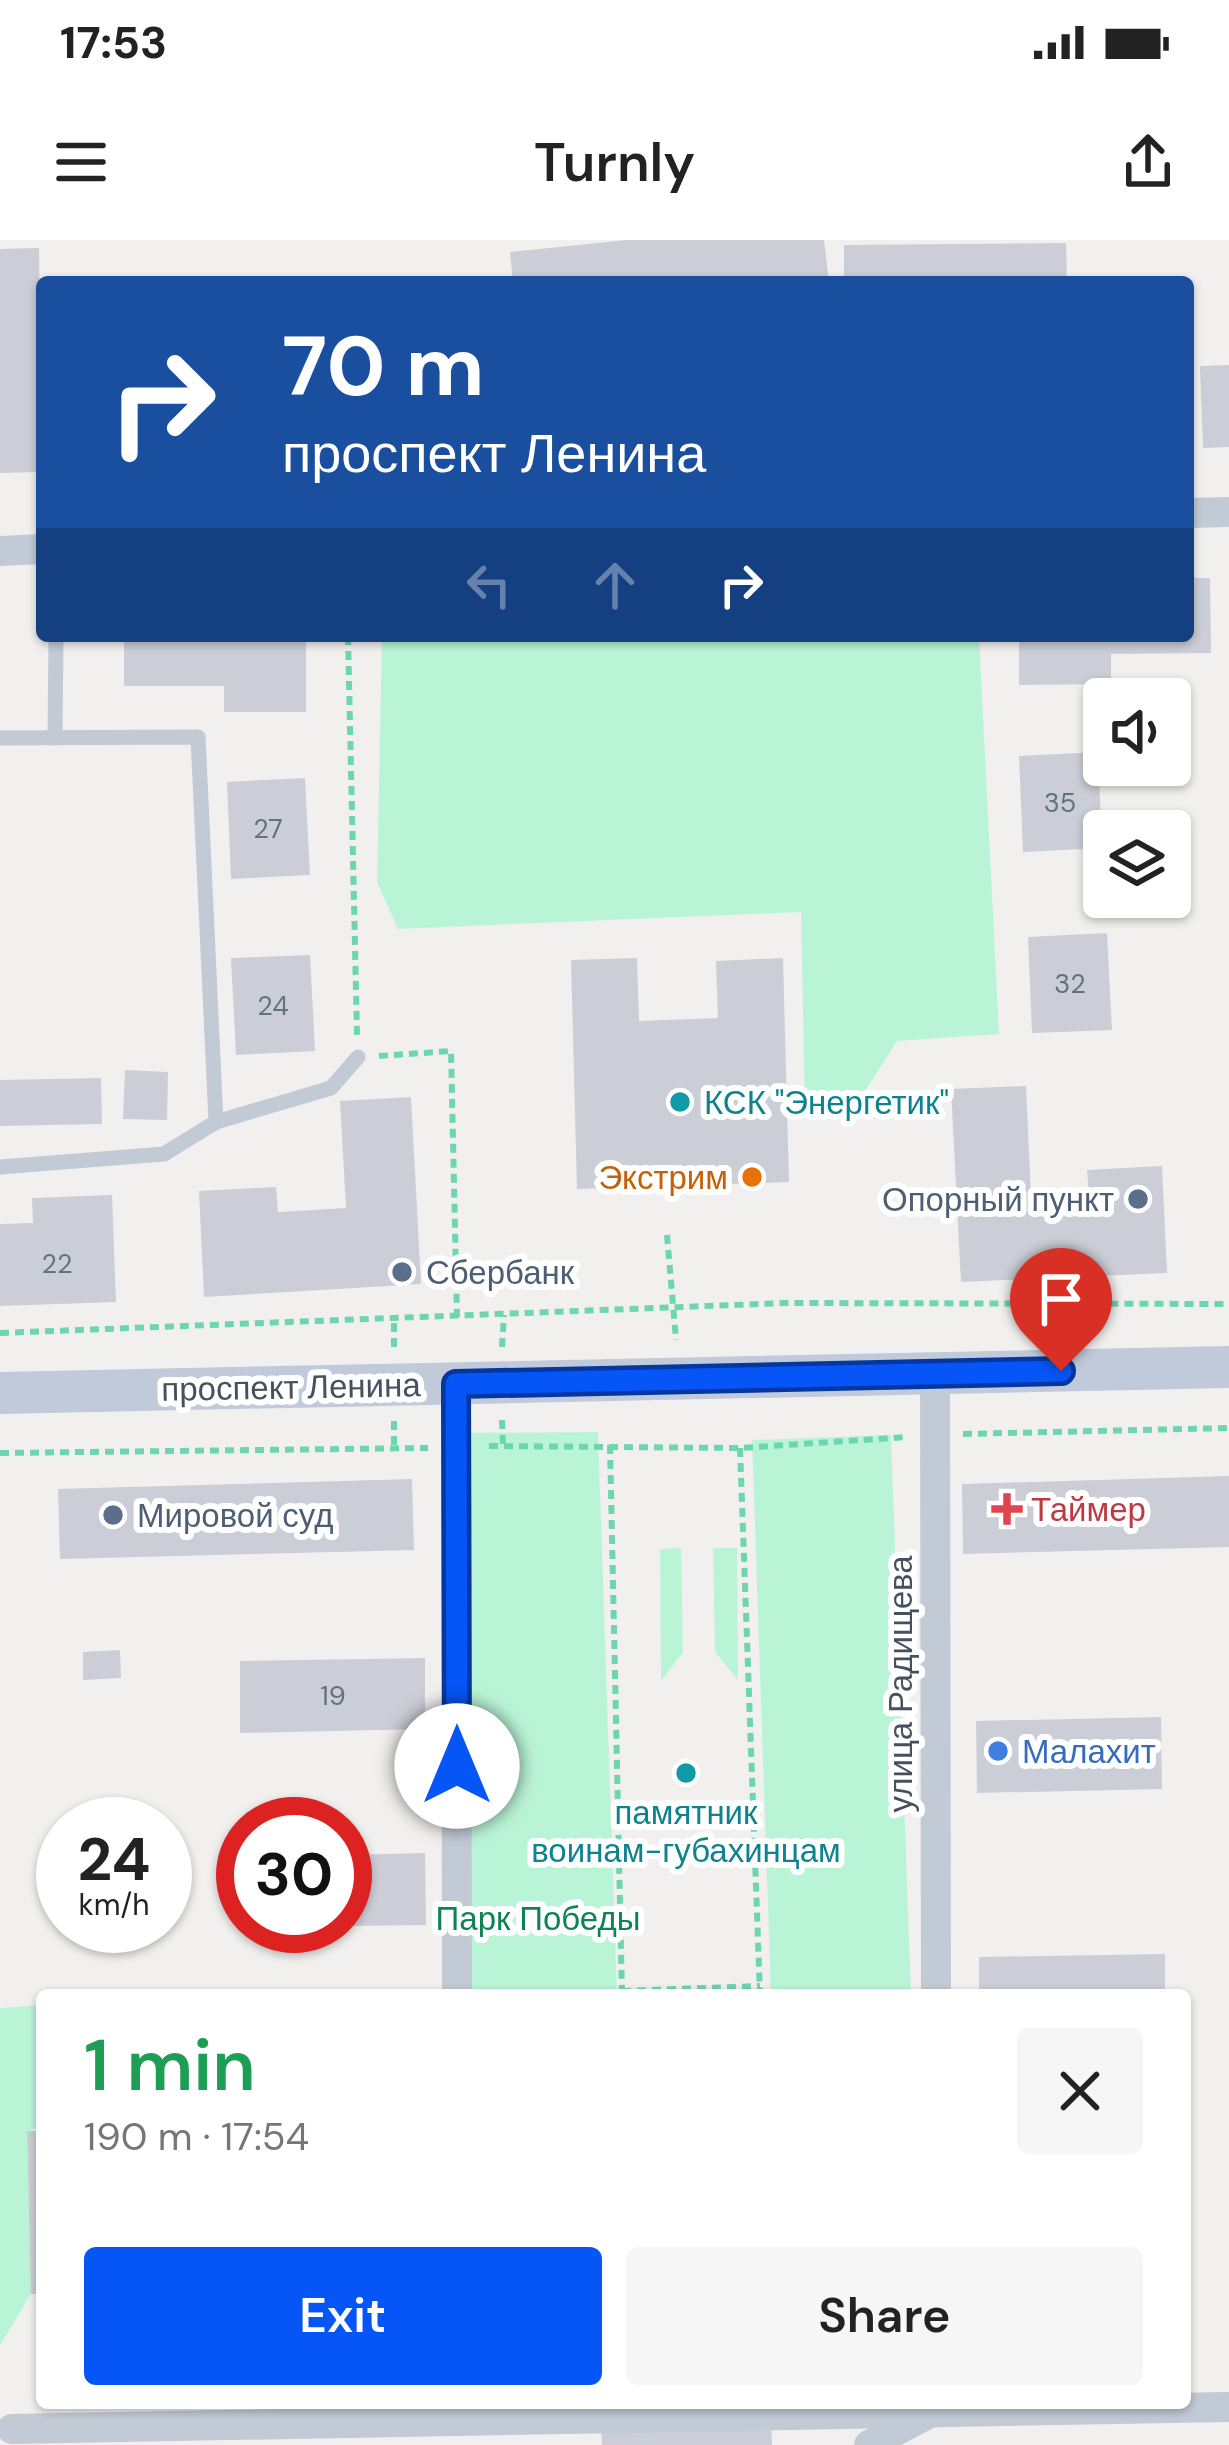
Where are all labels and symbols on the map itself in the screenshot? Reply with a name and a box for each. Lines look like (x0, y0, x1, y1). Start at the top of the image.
house number: 35 (1044, 785, 1076, 820)
house number: 27 (253, 811, 283, 846)
house number: 32 (1054, 966, 1086, 1001)
house number: 24 (257, 988, 289, 1023)
place label: КСК "Энергетик" (704, 1081, 949, 1124)
marker: КСК "Энергетик" (667, 1089, 693, 1115)
place label: Экстрим (598, 1156, 728, 1199)
marker: Экстрим (739, 1164, 765, 1190)
place label: Опорный пункт (882, 1178, 1114, 1221)
marker: Опорный пункт (1125, 1186, 1151, 1212)
house number: 22 (41, 1246, 73, 1281)
pin (1010, 1248, 1112, 1371)
place label: Сбербанк (426, 1251, 575, 1294)
marker: Сбербанк (389, 1259, 415, 1285)
street label: проспект Ленина (161, 1363, 422, 1411)
place label: Таймер (1031, 1488, 1146, 1531)
place label: Мировой суд (137, 1494, 334, 1537)
marker: Таймер (994, 1496, 1020, 1522)
marker: Мировой суд (100, 1502, 126, 1528)
street label: улица Радищева (879, 1555, 922, 1813)
house number: 19 (320, 1678, 346, 1713)
position arrow (394, 1703, 520, 1829)
place label: Малахит (1022, 1730, 1156, 1773)
marker: Малахит (985, 1738, 1011, 1764)
marker: памятник воинам-губахинцам (673, 1760, 699, 1786)
place label: памятник воинам-губахинцам (531, 1791, 841, 1872)
speed limit sign: 30 (216, 1797, 372, 1953)
park label: Парк Победы (436, 1897, 640, 1940)

